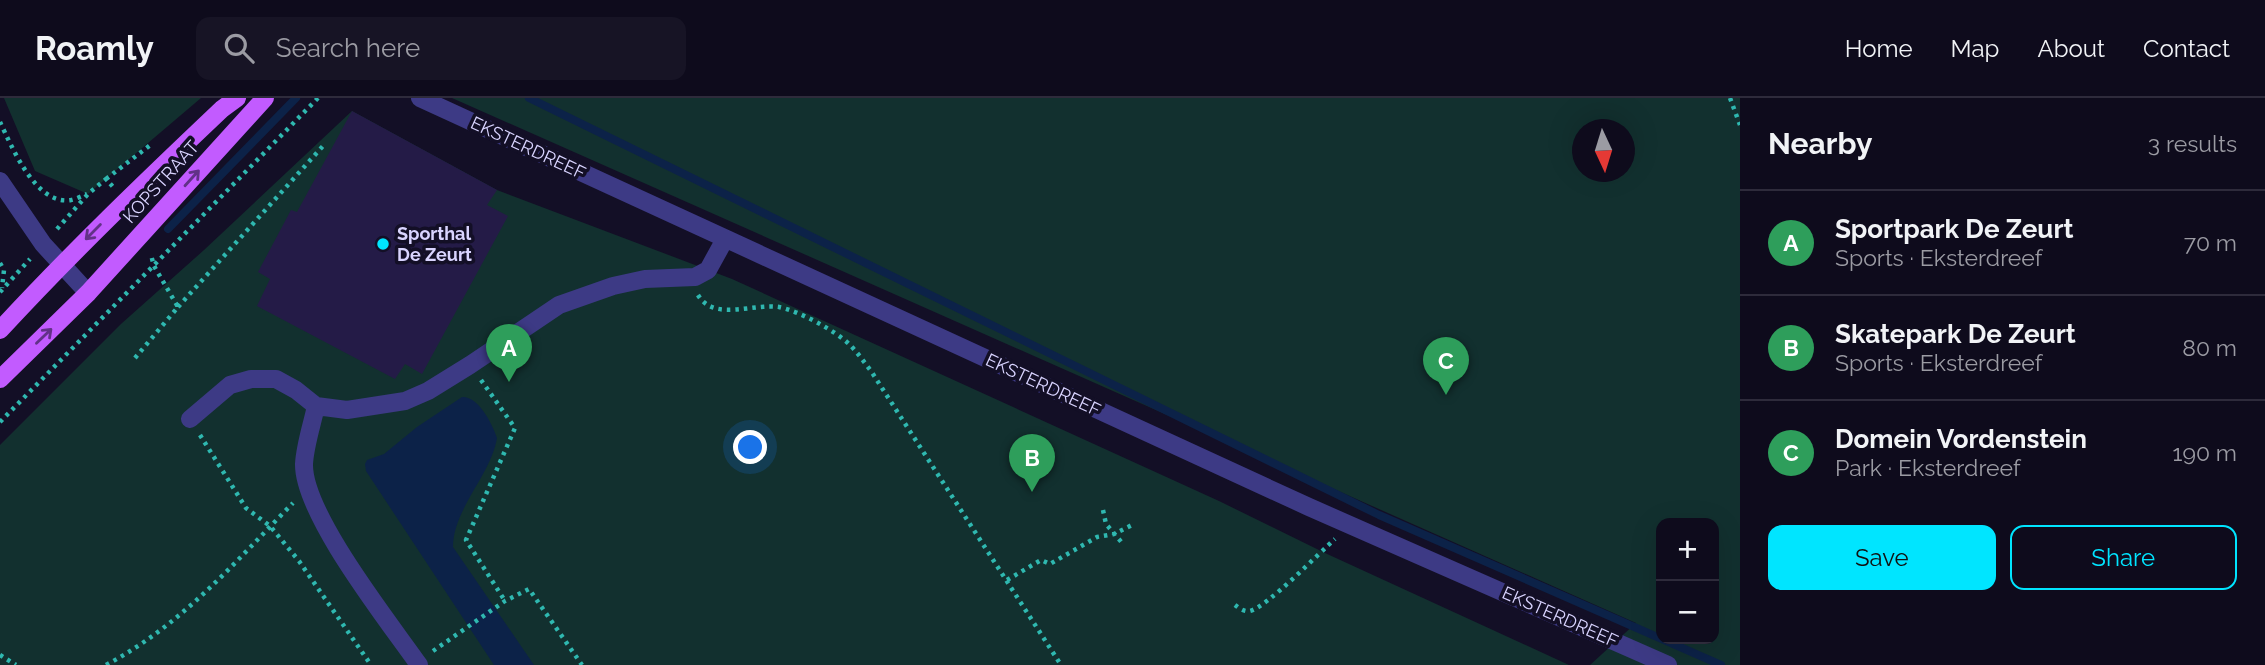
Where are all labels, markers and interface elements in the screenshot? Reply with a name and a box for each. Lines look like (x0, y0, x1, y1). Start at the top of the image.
search box (196, 17, 686, 80)
text: Roamly (35, 29, 154, 68)
icon: search (220, 29, 258, 67)
text: Search here (276, 33, 420, 63)
text: Home (1845, 34, 1913, 63)
text: Map (1951, 34, 1999, 63)
text: About (2037, 34, 2105, 63)
text: Contact (2143, 34, 2230, 63)
street label: EKSTERDREEF (467, 112, 589, 183)
north arrow (1572, 119, 1635, 182)
text: Nearby (1768, 126, 1872, 161)
text: 3 results (2148, 130, 2237, 157)
street label: KOPSTRAAT (118, 136, 203, 227)
one-way arrow (184, 170, 201, 187)
text: Sportpark De Zeurt (1835, 214, 2073, 244)
one-way arrow (85, 223, 102, 240)
place label: Sporthal De Zeurt (397, 223, 472, 265)
text: A (1783, 229, 1799, 256)
text: 70 m (2184, 229, 2237, 256)
marker: Sporthal De Zeurt (375, 236, 391, 252)
text: Sports · Eksterdreef (1835, 244, 2042, 271)
text: Skatepark De Zeurt (1835, 319, 2076, 349)
pin: A (486, 324, 532, 382)
one-way arrow (35, 327, 52, 344)
text: B (1783, 334, 1799, 361)
text: 80 m (2182, 334, 2237, 361)
pin: C (1423, 337, 1469, 395)
street label: EKSTERDREEF (982, 349, 1104, 420)
text: Sports · Eksterdreef (1835, 349, 2042, 376)
text: Domein Vordenstein (1835, 424, 2087, 454)
your location (733, 430, 767, 464)
pin: B (1009, 434, 1055, 492)
text: C (1783, 439, 1799, 466)
text: 190 m (2173, 439, 2237, 466)
text: Park · Eksterdreef (1835, 454, 2021, 481)
map controls (1656, 518, 1719, 644)
button: + (1656, 518, 1719, 581)
button: Save (1768, 525, 1996, 590)
button: Share (2010, 525, 2237, 590)
button: − (1656, 581, 1719, 644)
street label: EKSTERDREEF (1499, 582, 1621, 651)

